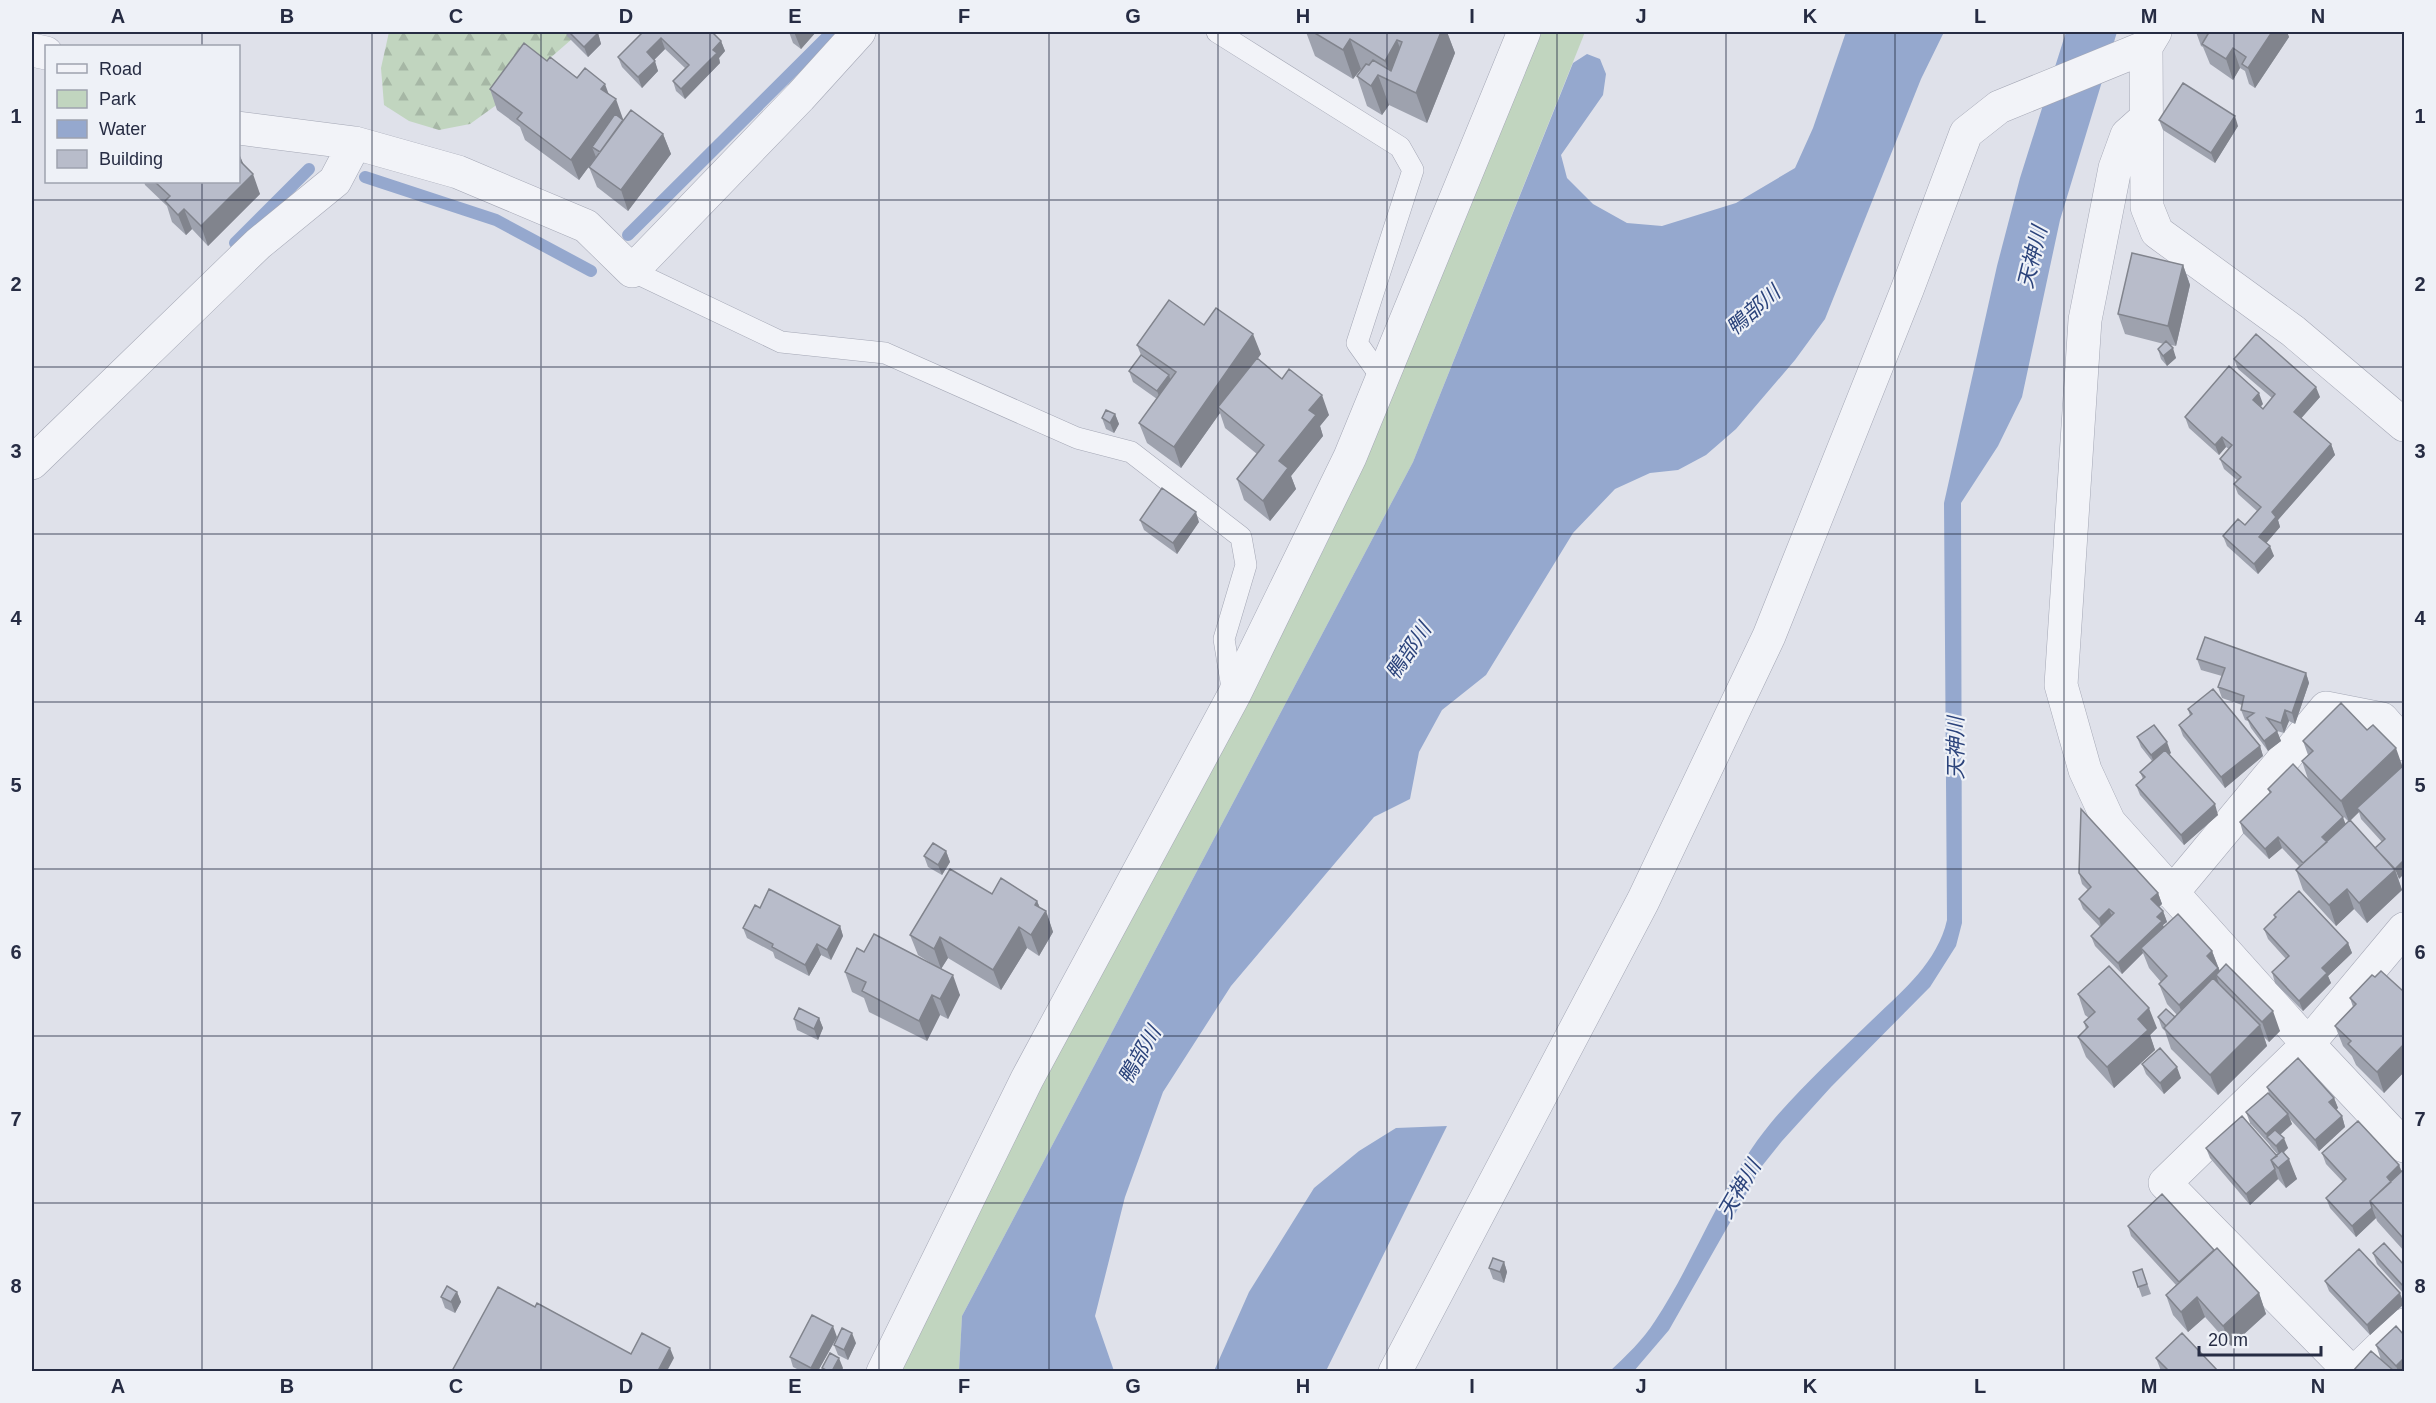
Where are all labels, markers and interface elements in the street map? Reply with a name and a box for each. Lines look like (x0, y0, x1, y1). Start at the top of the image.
text: A (111, 5, 125, 27)
text: B (280, 5, 294, 27)
text: C (449, 5, 463, 27)
text: D (619, 5, 633, 27)
text: E (788, 5, 802, 27)
text: F (958, 5, 970, 27)
text: G (1125, 5, 1141, 27)
text: H (1296, 5, 1310, 27)
text: I (1469, 5, 1475, 27)
text: J (1635, 5, 1647, 27)
text: K (1803, 5, 1818, 27)
text: L (1974, 5, 1986, 27)
text: M (2141, 5, 2157, 27)
text: N (2311, 5, 2325, 27)
legend (45, 45, 240, 183)
text: Road (99, 59, 142, 79)
text: Park (99, 89, 137, 109)
text: 1 (10, 105, 22, 127)
text: 1 (2414, 105, 2426, 127)
text: Water (99, 119, 146, 139)
text: Building (99, 149, 163, 169)
water label: 天神川 (2013, 222, 2051, 290)
text: 2 (10, 273, 22, 295)
text: 2 (2414, 273, 2426, 295)
water label: 鴨部川 (1722, 279, 1786, 339)
text: 3 (10, 440, 22, 462)
text: 3 (2414, 440, 2426, 462)
text: 4 (10, 607, 22, 629)
text: 4 (2414, 607, 2426, 629)
water label: 鴨部川 (1381, 617, 1436, 684)
water label: 天神川 (1944, 715, 1967, 780)
text: 5 (10, 774, 22, 796)
text: 5 (2414, 774, 2426, 796)
text: 6 (10, 941, 22, 963)
text: 6 (2414, 941, 2426, 963)
water label: 鴨部川 (1113, 1020, 1166, 1088)
text: 7 (10, 1108, 22, 1130)
text: 7 (2414, 1108, 2426, 1130)
water label: 天神川 (1713, 1154, 1766, 1222)
text: 8 (10, 1275, 22, 1297)
text: 8 (2414, 1275, 2426, 1297)
scale bar (2199, 1319, 2320, 1357)
text: 20 m (2208, 1330, 2248, 1350)
text: A (111, 1375, 125, 1397)
text: B (280, 1375, 294, 1397)
text: C (449, 1375, 463, 1397)
text: D (619, 1375, 633, 1397)
text: E (788, 1375, 802, 1397)
text: F (958, 1375, 970, 1397)
text: G (1125, 1375, 1141, 1397)
text: H (1296, 1375, 1310, 1397)
text: I (1469, 1375, 1475, 1397)
text: J (1635, 1375, 1647, 1397)
text: K (1803, 1375, 1818, 1397)
text: L (1974, 1375, 1986, 1397)
text: M (2141, 1375, 2157, 1397)
text: N (2311, 1375, 2325, 1397)

